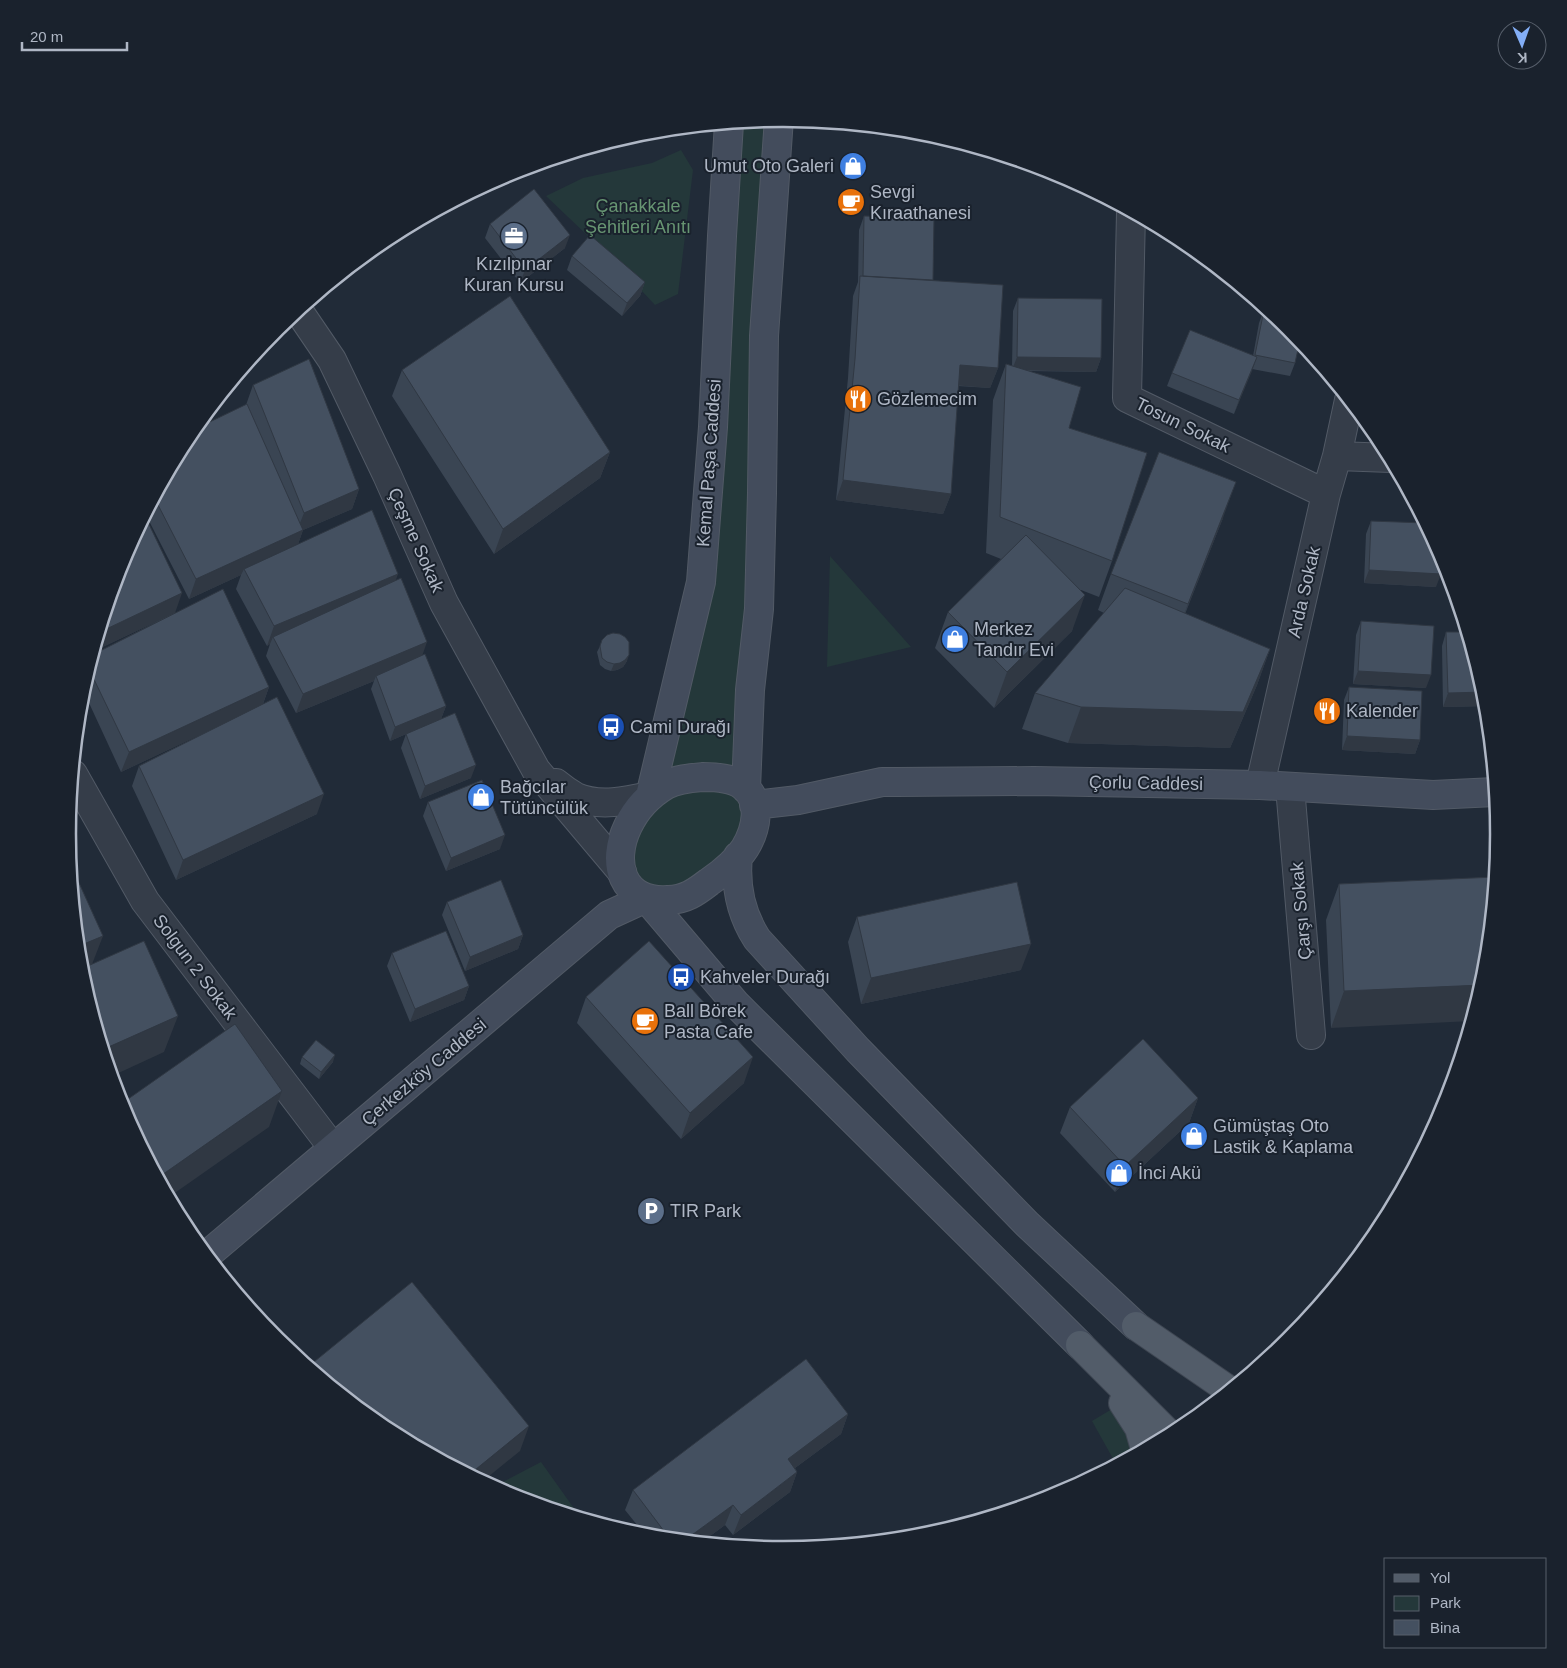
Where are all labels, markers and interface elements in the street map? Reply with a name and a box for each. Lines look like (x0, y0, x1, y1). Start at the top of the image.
scale bar (22, 20, 128, 52)
north arrow (1497, 20, 1547, 70)
text: 20 m (30, 28, 63, 45)
text: K (1517, 50, 1528, 66)
shop icon: Umut Oto Galeri (838, 151, 868, 181)
place label: Umut Oto Galeri (704, 156, 834, 176)
place label: Sevgi Kıraathanesi (870, 182, 971, 223)
cafe icon: Sevgi Kıraathanesi (836, 187, 866, 217)
park label: Çanakkale Şehitleri Anıtı (585, 196, 691, 237)
office icon: Kızılpınar Kuran Kursu (499, 221, 529, 251)
place label: Kızılpınar Kuran Kursu (464, 254, 564, 295)
street label: Kemal Paşa Caddesi (693, 378, 725, 548)
restaurant icon: Gözlemecim (843, 384, 873, 414)
place label: Gözlemecim (877, 389, 977, 409)
street label: Tosun Sokak (1132, 393, 1235, 457)
street label: Çeşme Sokak (384, 485, 448, 596)
street label: Arda Sokak (1284, 543, 1324, 640)
place label: Merkez Tandır Evi (974, 619, 1054, 660)
shop icon: Merkez Tandır Evi (940, 624, 970, 654)
restaurant icon: Kalender (1312, 696, 1342, 726)
place label: Kalender (1346, 701, 1418, 721)
bus stop icon: Cami Durağı (596, 712, 626, 742)
place label: Cami Durağı (630, 717, 731, 737)
street label: Çorlu Caddesi (1089, 772, 1203, 794)
place label: Bağcılar Tütüncülük (500, 777, 589, 818)
shop icon: Bağcılar Tütüncülük (466, 782, 496, 812)
street label: Çarşı Sokak (1287, 860, 1315, 961)
street label: Solgun 2 Sokak (149, 911, 242, 1024)
bus stop icon: Kahveler Durağı (666, 962, 696, 992)
place label: Kahveler Durağı (700, 967, 830, 987)
place label: Ball Börek Pasta Cafe (664, 1001, 753, 1042)
cafe icon: Ball Börek Pasta Cafe (630, 1006, 660, 1036)
street label: Çerkezköy Caddesi (358, 1014, 490, 1130)
place label: Gümüştaş Oto Lastik & Kaplama (1213, 1116, 1354, 1157)
shop icon: Gümüştaş Oto Lastik & Kaplama (1179, 1121, 1209, 1151)
shop icon: İnci Akü (1104, 1158, 1134, 1188)
place label: İnci Akü (1138, 1163, 1201, 1183)
parking icon: TIR Park (636, 1196, 666, 1226)
place label: TIR Park (670, 1201, 742, 1221)
legend (1384, 1558, 1547, 1648)
text: Yol (1430, 1569, 1450, 1586)
text: Park (1430, 1594, 1461, 1611)
text: Bina (1430, 1619, 1461, 1636)

